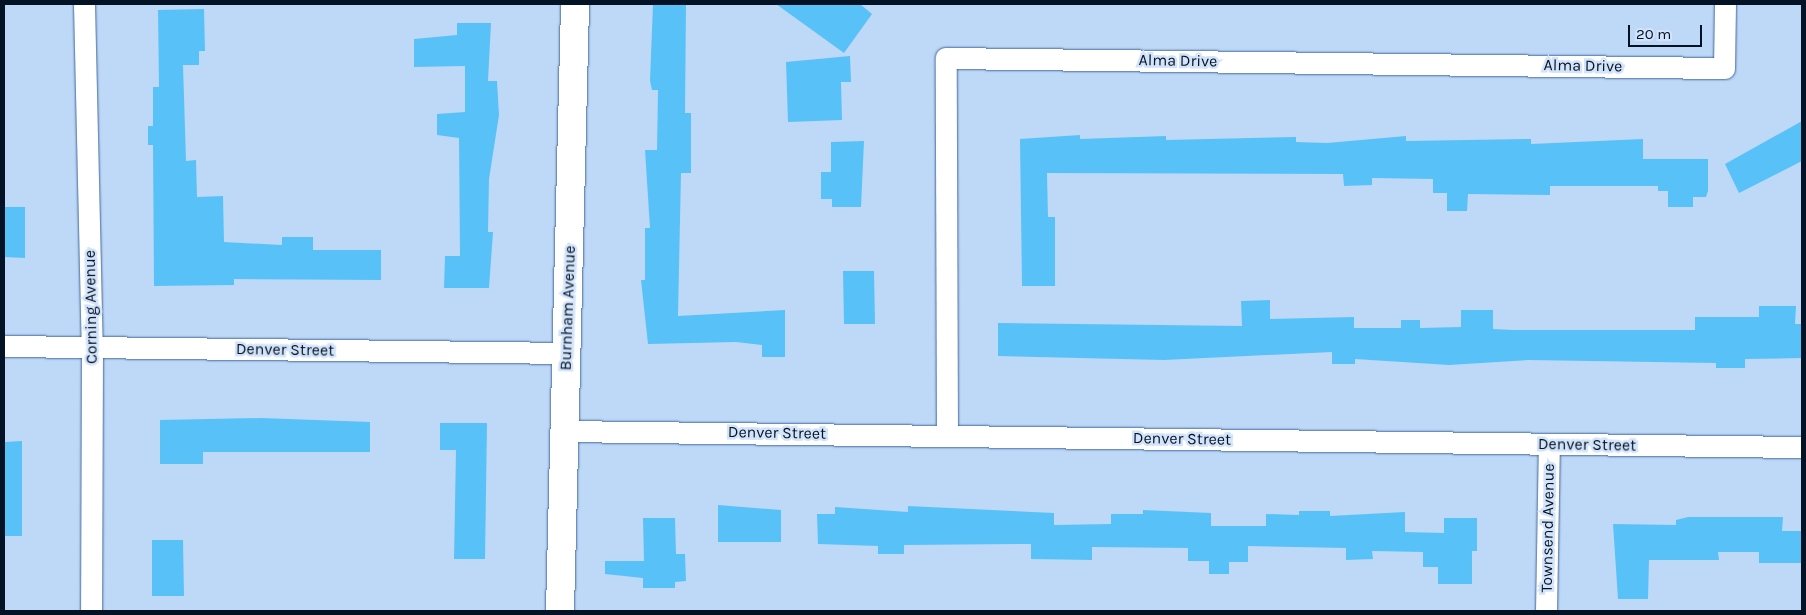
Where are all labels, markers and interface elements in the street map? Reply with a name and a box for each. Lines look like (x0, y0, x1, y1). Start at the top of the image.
scale bar (1631, 15, 1705, 47)
text: 20 m (1636, 25, 1671, 43)
street label: Alma Drive (1139, 51, 1217, 71)
street label: Alma Drive (1544, 56, 1622, 76)
street label: Burnham Avenue (556, 245, 580, 371)
street label: Corning Avenue (80, 250, 102, 364)
street label: Denver Street (236, 340, 334, 360)
street label: Denver Street (728, 423, 826, 443)
street label: Denver Street (1133, 429, 1231, 449)
street label: Denver Street (1538, 435, 1636, 455)
street label: Townsend Avenue (1537, 463, 1559, 593)

